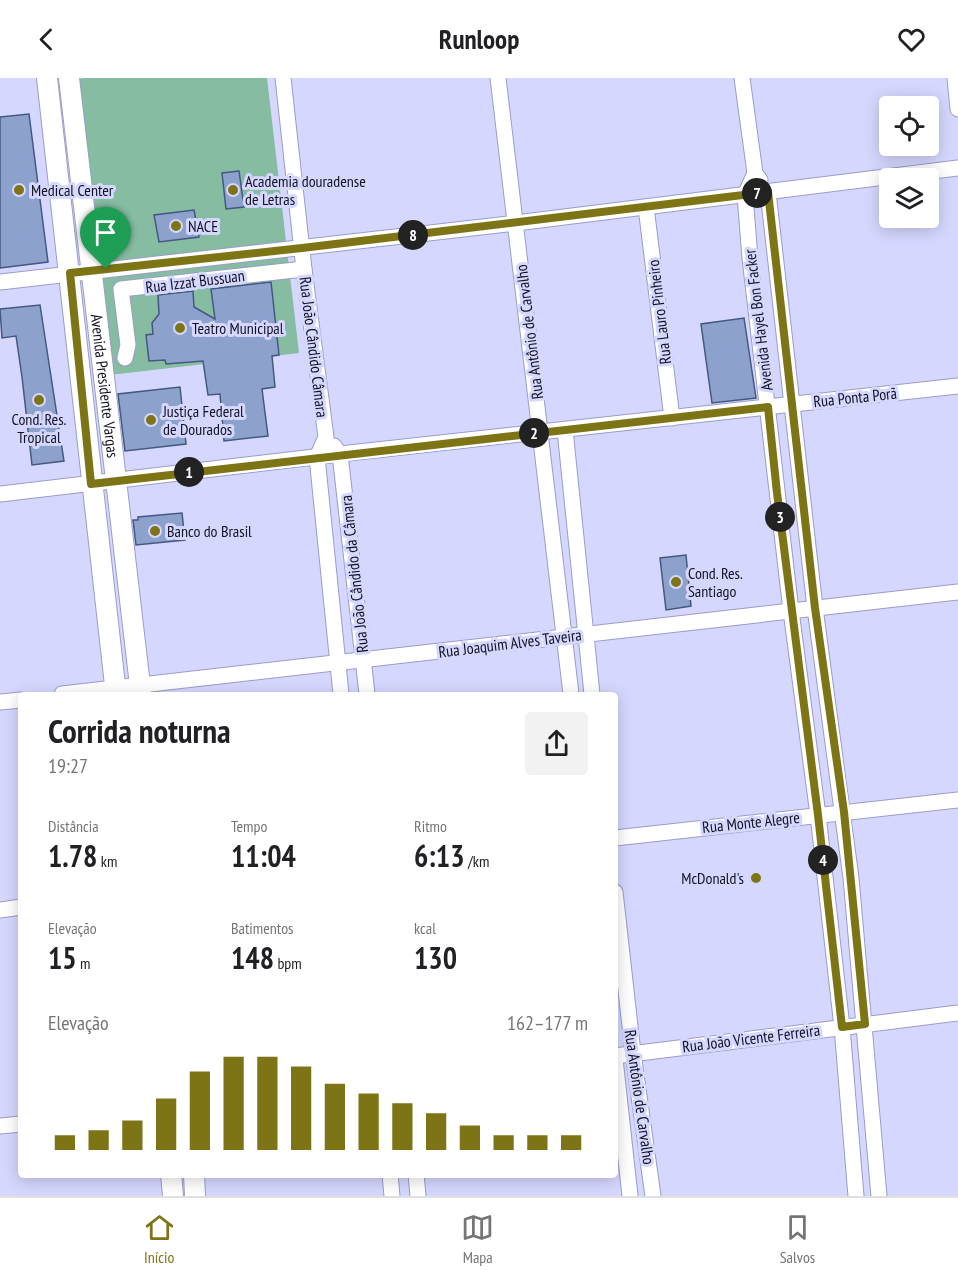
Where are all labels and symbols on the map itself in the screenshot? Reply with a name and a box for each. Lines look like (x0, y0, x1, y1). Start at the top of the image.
place label: Academia douradense de Letras (245, 171, 366, 209)
pin: 7 (742, 178, 772, 208)
place label: Medical Center (31, 180, 114, 200)
marker: Medical Center (12, 183, 26, 197)
marker: Academia douradense de Letras (226, 183, 240, 197)
pin (80, 207, 131, 269)
place label: NACE (188, 216, 218, 236)
marker: NACE (169, 219, 183, 233)
pin: 8 (398, 220, 428, 250)
street label: Avenida Hayel Bon Facker (739, 247, 777, 392)
street label: Rua Lauro Pinheiro (643, 259, 675, 365)
street label: Rua Antônio de Carvalho (511, 263, 547, 401)
street label: Rua Izzat Bussuan (144, 265, 246, 297)
street label: Rua João Cândido Câmara (295, 276, 333, 418)
street label: Avenida Presidente Vargas (87, 313, 123, 459)
place label: Teatro Municipal (192, 318, 284, 338)
marker: Teatro Municipal (173, 321, 187, 335)
street label: Rua Ponta Porã (812, 383, 898, 411)
marker: Cond. Res. Tropical (32, 393, 46, 407)
place label: Justiça Federal de Dourados (162, 401, 244, 439)
place label: Cond. Res. Tropical (12, 409, 67, 447)
marker: Justiça Federal de Dourados (144, 413, 158, 427)
pin: 2 (519, 418, 549, 448)
pin: 1 (174, 457, 204, 487)
street label: Rua João Cândido da Câmara (336, 494, 372, 654)
pin: 3 (765, 502, 795, 532)
place label: Banco do Brasil (167, 521, 252, 541)
marker: Banco do Brasil (148, 524, 162, 538)
place label: Cond. Res. Santiago (688, 563, 743, 601)
marker: Cond. Res. Santiago (669, 575, 683, 589)
street label: Rua Joaquim Alves Taveira (437, 624, 583, 662)
street label: Rua Monte Alegre (701, 807, 801, 837)
pin: 4 (808, 845, 838, 875)
place label: McDonald's (681, 868, 744, 888)
marker: McDonald's (749, 871, 763, 885)
street label: Rua João Vicente Ferreira (681, 1020, 821, 1056)
street label: Rua Antônio de Carvalho (621, 1028, 659, 1166)

